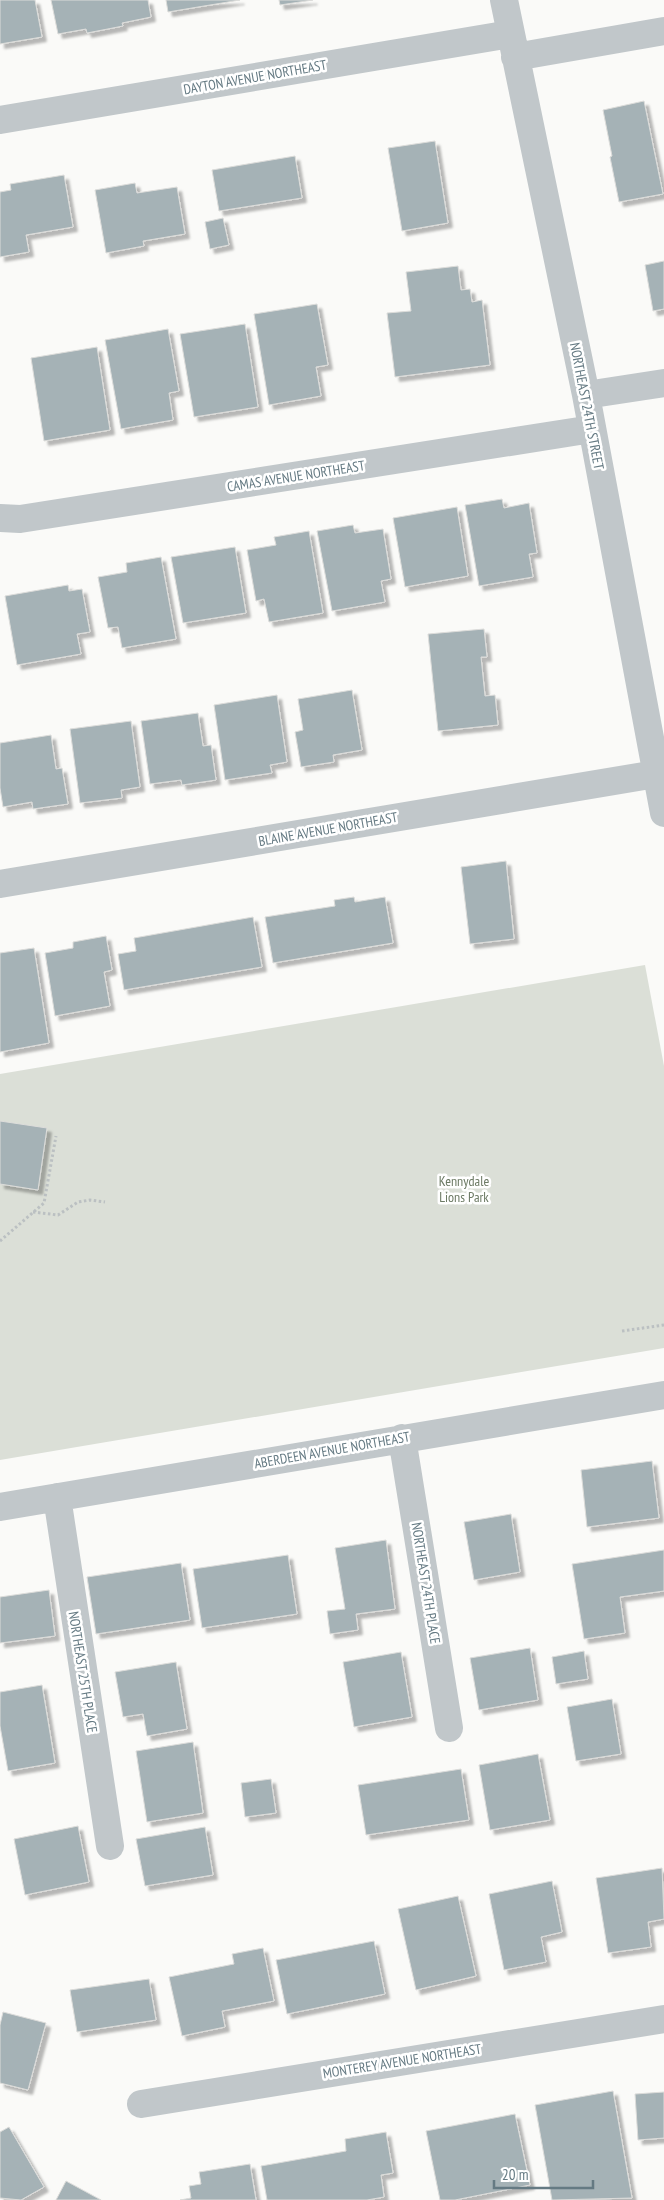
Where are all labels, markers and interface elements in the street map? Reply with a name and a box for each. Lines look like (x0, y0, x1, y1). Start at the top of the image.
street label: DAYTON AVENUE NORTHEAST (182, 55, 329, 98)
street label: NORTHEAST 24TH STREET (566, 341, 608, 472)
street label: CAMAS AVENUE NORTHEAST (226, 456, 367, 496)
street label: BLAINE AVENUE NORTHEAST (257, 808, 400, 850)
park label: Kennydale Lions Park (439, 1172, 489, 1206)
street label: ABERDEEN AVENUE NORTHEAST (253, 1427, 412, 1473)
street label: NORTHEAST 24TH PLACE (408, 1521, 444, 1645)
street label: NORTHEAST 25TH PLACE (65, 1610, 101, 1734)
street label: MONTEREY AVENUE NORTHEAST (322, 2039, 483, 2082)
scale bar (494, 2158, 593, 2190)
text: 20 m (502, 2165, 528, 2184)

